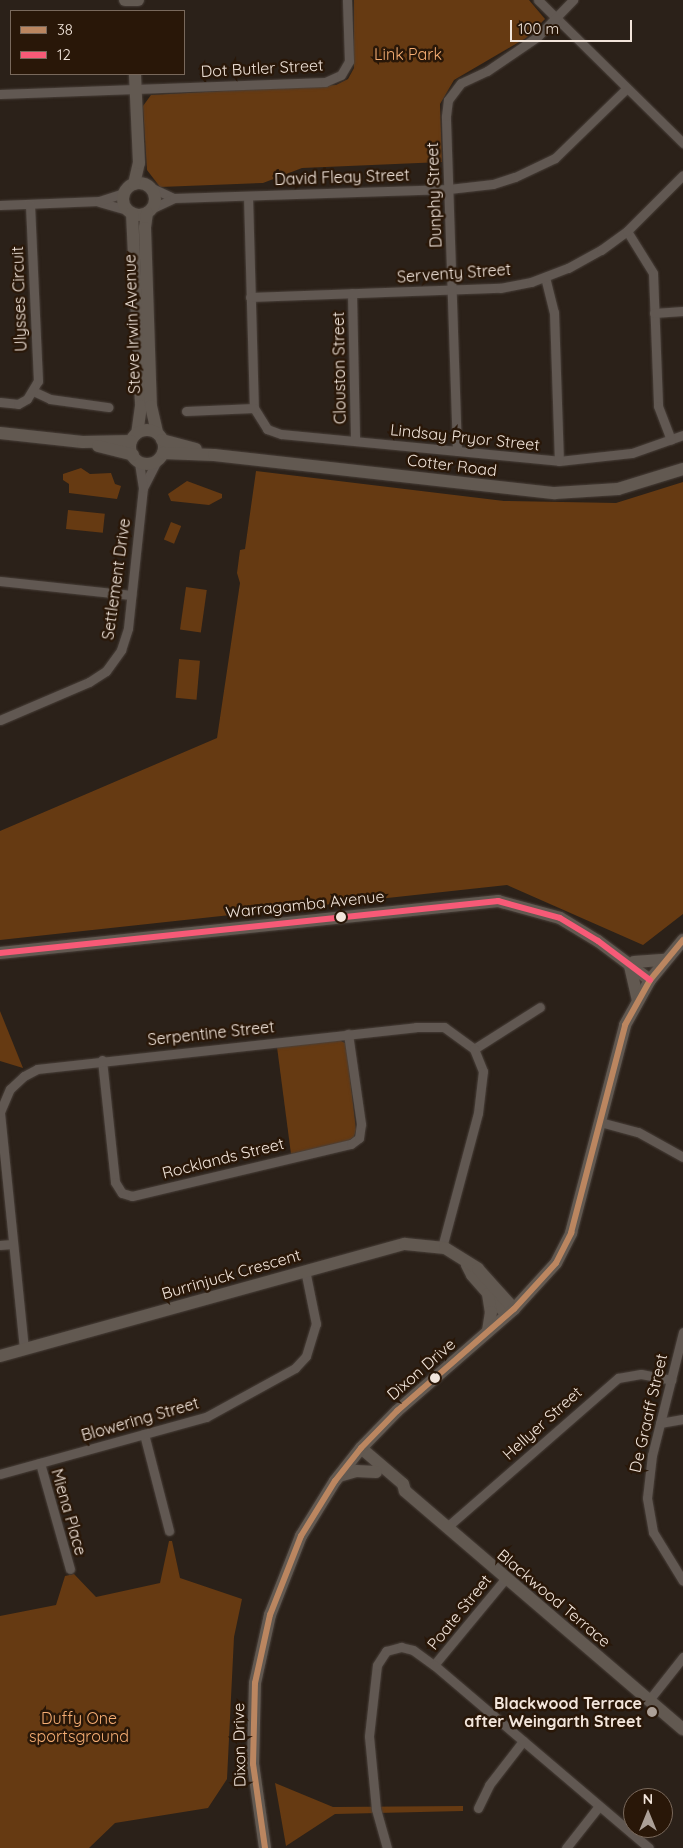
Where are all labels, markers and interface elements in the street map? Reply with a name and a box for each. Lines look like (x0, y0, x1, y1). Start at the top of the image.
legend (10, 10, 185, 75)
scale bar (513, 10, 636, 42)
text: 100 m (518, 19, 559, 38)
text: 38 (57, 20, 73, 39)
park label: Link Park (374, 44, 442, 64)
text: 12 (57, 45, 71, 64)
street label: Dot Butler Street (200, 55, 324, 81)
street label: Dunphy Street (423, 142, 445, 248)
street label: David Fleay Street (274, 165, 410, 189)
street label: Ulysses Circuit (8, 246, 30, 352)
street label: Steve Irwin Avenue (120, 254, 144, 394)
street label: Serventy Street (396, 259, 512, 287)
street label: Clouston Street (328, 312, 350, 424)
street label: Lindsay Pryor Street (389, 420, 541, 454)
street label: Cotter Road (406, 450, 498, 480)
street label: Settlement Drive (98, 517, 134, 641)
street label: Warragamba Avenue (225, 886, 385, 922)
unlabelled marker (336, 912, 346, 922)
street label: Serpentine Street (147, 1017, 275, 1049)
street label: Rocklands Street (160, 1134, 286, 1182)
street label: Burrinjuck Crescent (159, 1245, 303, 1303)
street label: Dixon Drive (383, 1334, 459, 1404)
street label: De Graaff Street (625, 1352, 671, 1474)
unlabelled marker (430, 1373, 440, 1383)
street label: Hellyer Street (498, 1382, 586, 1464)
street label: Blowering Street (79, 1393, 201, 1445)
street label: Miena Place (47, 1466, 91, 1558)
street label: Blackwood Terrace (493, 1545, 615, 1651)
street label: Poate Street (423, 1571, 495, 1653)
place label: Blackwood Terrace after Weingarth Street (464, 1693, 642, 1731)
street label: Dixon Drive (229, 1703, 249, 1787)
marker: Blackwood Terrace after Weingarth Street (646, 1706, 658, 1718)
park label: Duffy One sportsground (29, 1708, 129, 1746)
north arrow (623, 1788, 673, 1838)
text: N (643, 1790, 653, 1808)

